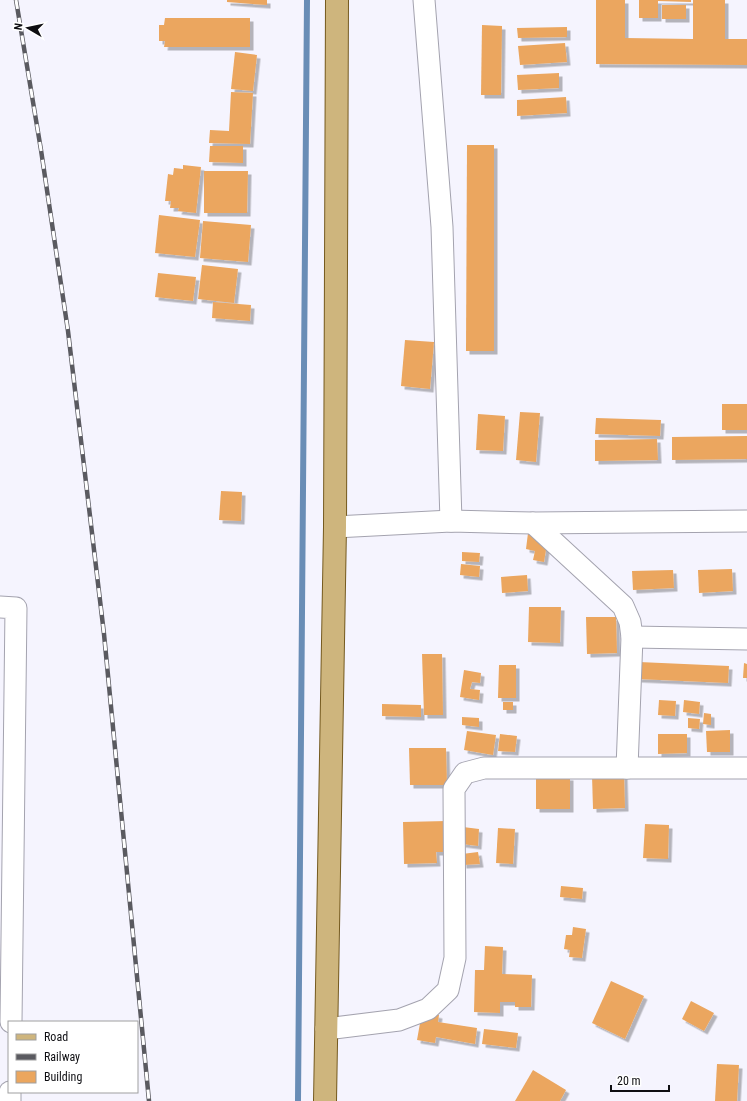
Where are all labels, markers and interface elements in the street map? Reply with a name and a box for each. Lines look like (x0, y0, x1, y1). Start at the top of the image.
north arrow (8, 8, 48, 48)
text: N (12, 22, 26, 31)
legend (8, 1021, 138, 1093)
text: Road (44, 1030, 68, 1044)
text: Railway (44, 1050, 80, 1064)
scale bar (611, 1067, 669, 1093)
text: Building (44, 1070, 82, 1084)
text: 20 m (617, 1074, 641, 1088)

